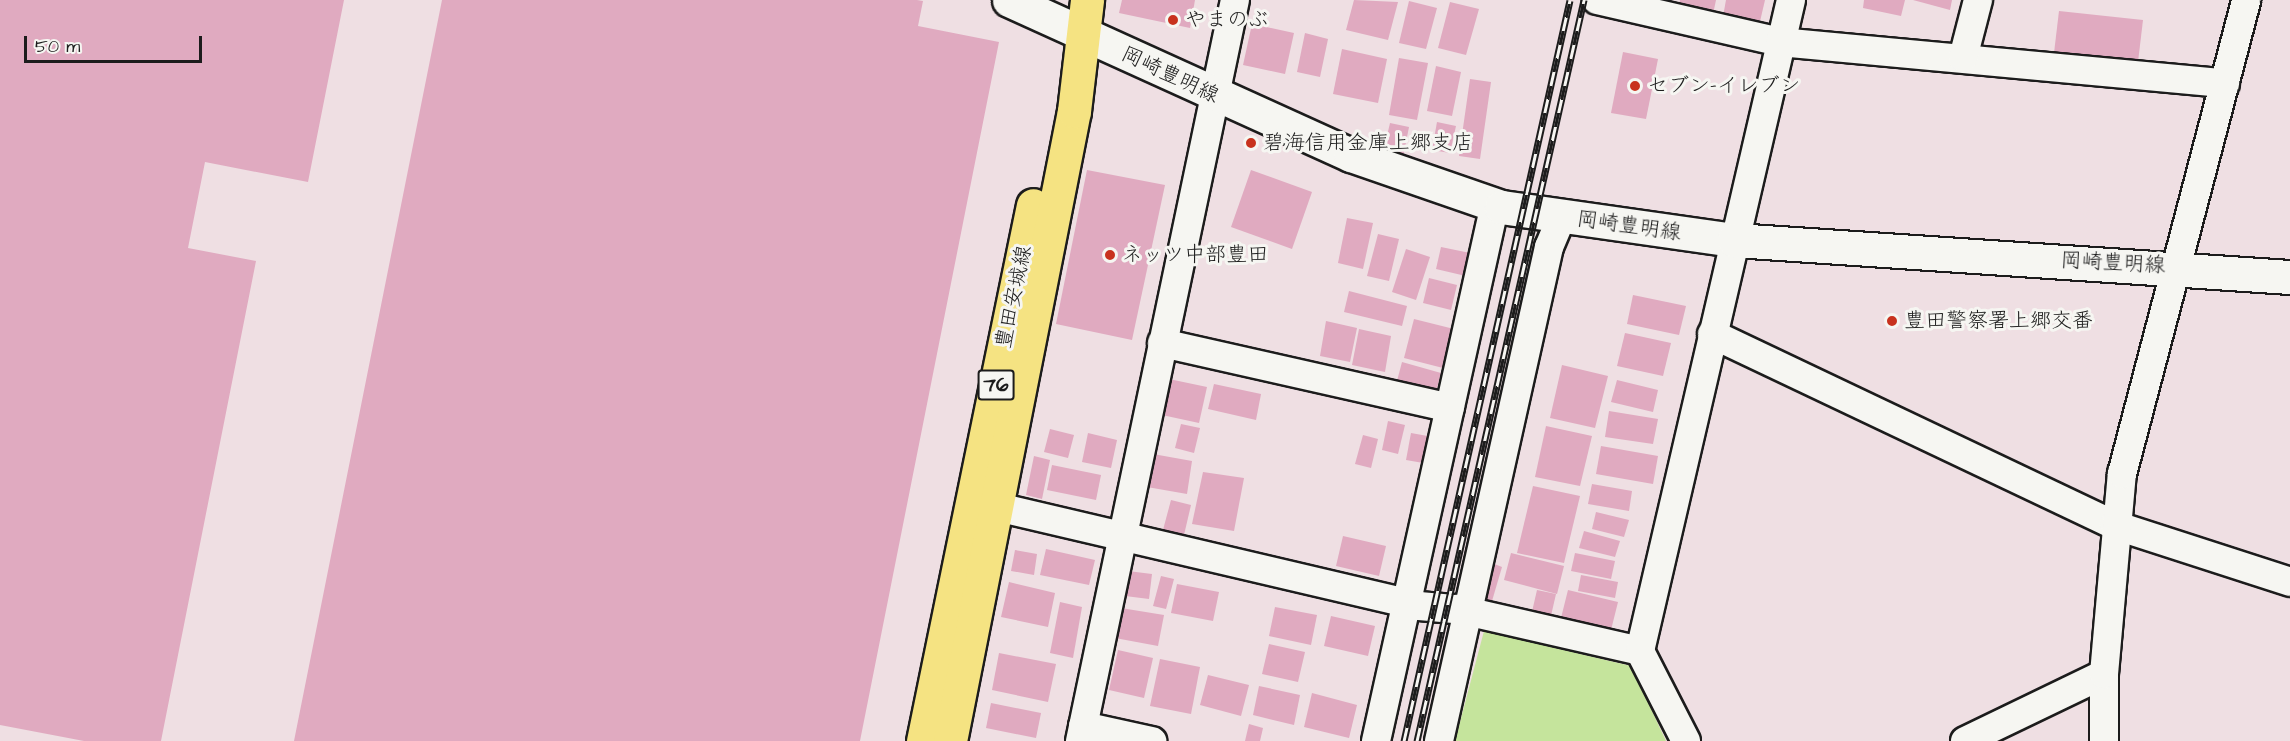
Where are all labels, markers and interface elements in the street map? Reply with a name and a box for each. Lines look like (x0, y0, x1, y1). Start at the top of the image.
place label: やまのぶ (1185, 7, 1269, 33)
marker: やまのぶ (1166, 13, 1180, 27)
scale bar (27, 24, 206, 62)
text: 50 m (35, 34, 80, 59)
street label: 岡崎豊明線 (1117, 41, 1223, 109)
place label: セブン-イレブン (1647, 73, 1801, 99)
marker: セブン-イレブン (1628, 79, 1642, 93)
place label: 碧海信用金庫上郷支店 (1263, 130, 1473, 156)
marker: 碧海信用金庫上郷支店 (1244, 136, 1258, 150)
street label: 岡崎豊明線 (1575, 206, 1683, 246)
place label: ネッツ中部豊田 (1122, 242, 1269, 268)
street label: 豊田安城線 (991, 243, 1037, 351)
marker: ネッツ中部豊田 (1103, 248, 1117, 262)
street label: 岡崎豊明線 (2060, 248, 2166, 278)
place label: 豊田警察署上郷交番 (1904, 308, 2093, 334)
marker: 豊田警察署上郷交番 (1885, 314, 1899, 328)
road number: 76 (976, 368, 1016, 402)

